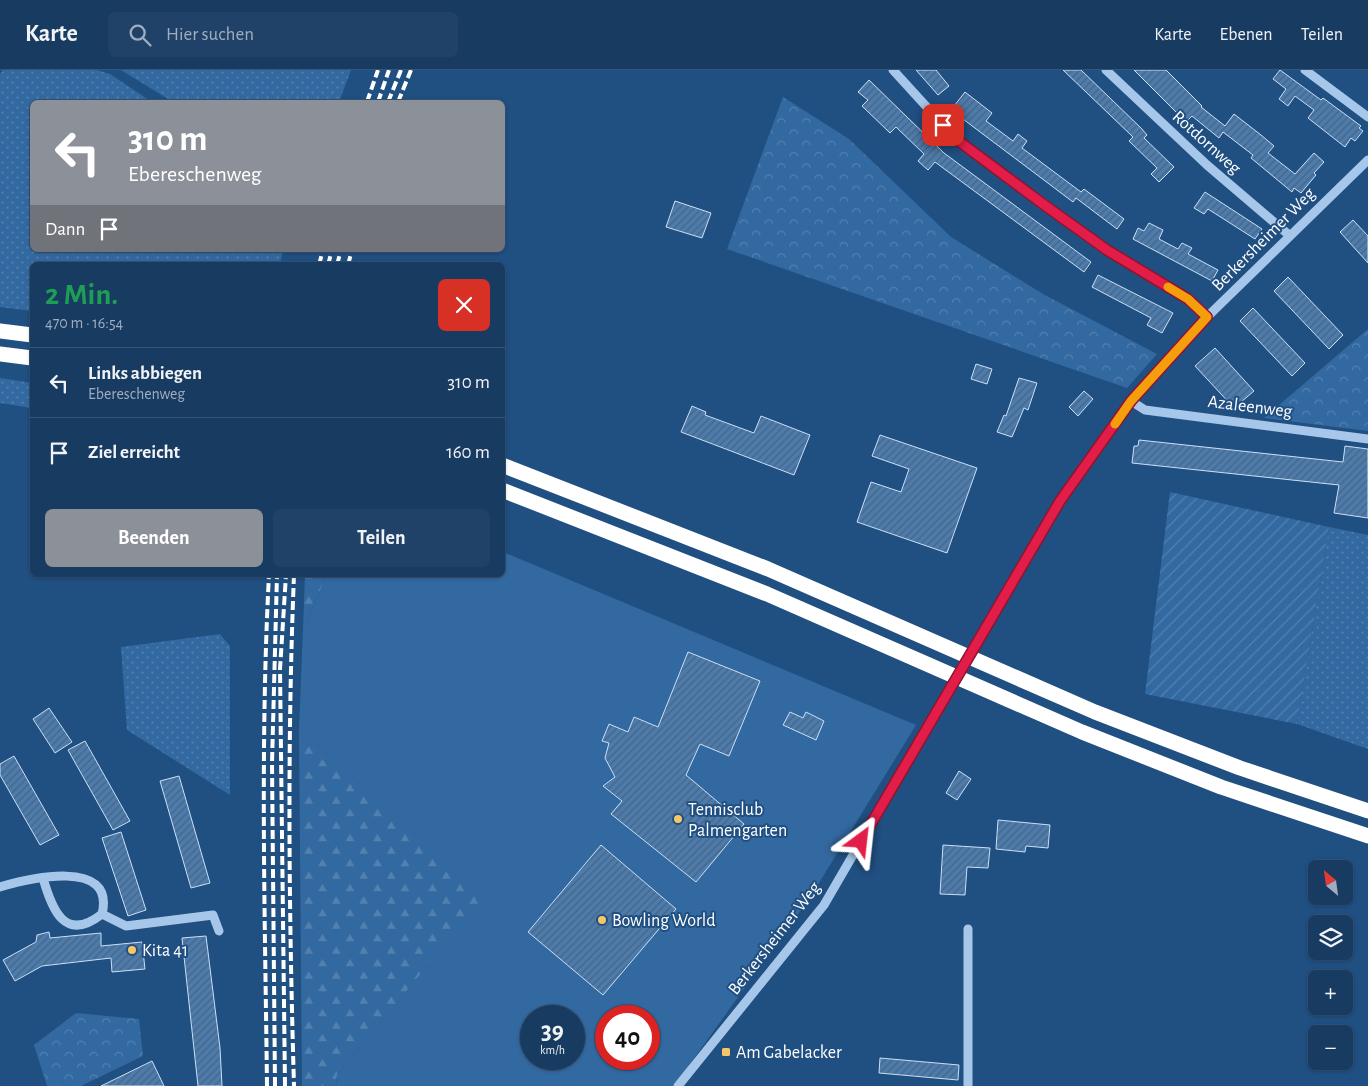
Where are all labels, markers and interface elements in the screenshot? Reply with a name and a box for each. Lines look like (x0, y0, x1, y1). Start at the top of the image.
search box (108, 12, 458, 57)
icon: search (126, 21, 154, 49)
text: Karte (25, 22, 78, 46)
text: Hier suchen (166, 25, 254, 44)
text: Karte (1154, 26, 1192, 44)
text: Ebenen (1220, 26, 1273, 44)
text: Teilen (1301, 26, 1343, 44)
pin (922, 104, 964, 146)
street label: Rotdornweg (1169, 108, 1244, 178)
icon: arrive (929, 111, 957, 139)
icon: left (45, 120, 110, 185)
text: 310 m (128, 122, 207, 157)
text: Ebereschenweg (128, 163, 262, 185)
street label: Berkersheimer Weg (1209, 184, 1319, 295)
icon: arrive (95, 215, 123, 243)
text: Dann (45, 220, 85, 239)
button: close (438, 279, 490, 331)
text: 2 Min. (45, 280, 118, 310)
text: 470 m · 16:54 (45, 315, 123, 331)
text: Links abbiegen (88, 364, 202, 383)
icon: left (45, 369, 73, 397)
text: 310 m (447, 373, 490, 392)
text: Ebereschenweg (88, 386, 185, 402)
street label: Azaleenweg (1207, 393, 1293, 421)
icon: arrive (45, 439, 73, 467)
text: Ziel erreicht (88, 443, 180, 462)
text: 160 m (446, 443, 490, 462)
button: Beenden (45, 509, 263, 567)
button: Teilen (273, 509, 490, 567)
place label: Tennisclub Palmengarten (688, 801, 787, 840)
marker: Tennisclub Palmengarten (672, 813, 684, 825)
position arrow (834, 814, 886, 866)
north arrow (1308, 860, 1352, 905)
map controls (1308, 860, 1353, 1070)
street label: Berkersheimer Weg (725, 879, 824, 999)
place label: Bowling World (612, 912, 716, 930)
marker: Bowling World (596, 914, 608, 926)
button: layers (1308, 915, 1353, 960)
place label: Kita 41 (142, 942, 188, 960)
marker: Kita 41 (126, 944, 138, 956)
button: + (1308, 970, 1353, 1015)
speed limit sign: 40 (595, 1005, 660, 1070)
text: 39 (541, 1019, 564, 1044)
button: − (1308, 1025, 1353, 1070)
text: km/h (540, 1044, 565, 1056)
place label: Am Gabelacker (736, 1044, 842, 1062)
marker: Am Gabelacker (720, 1046, 732, 1058)

